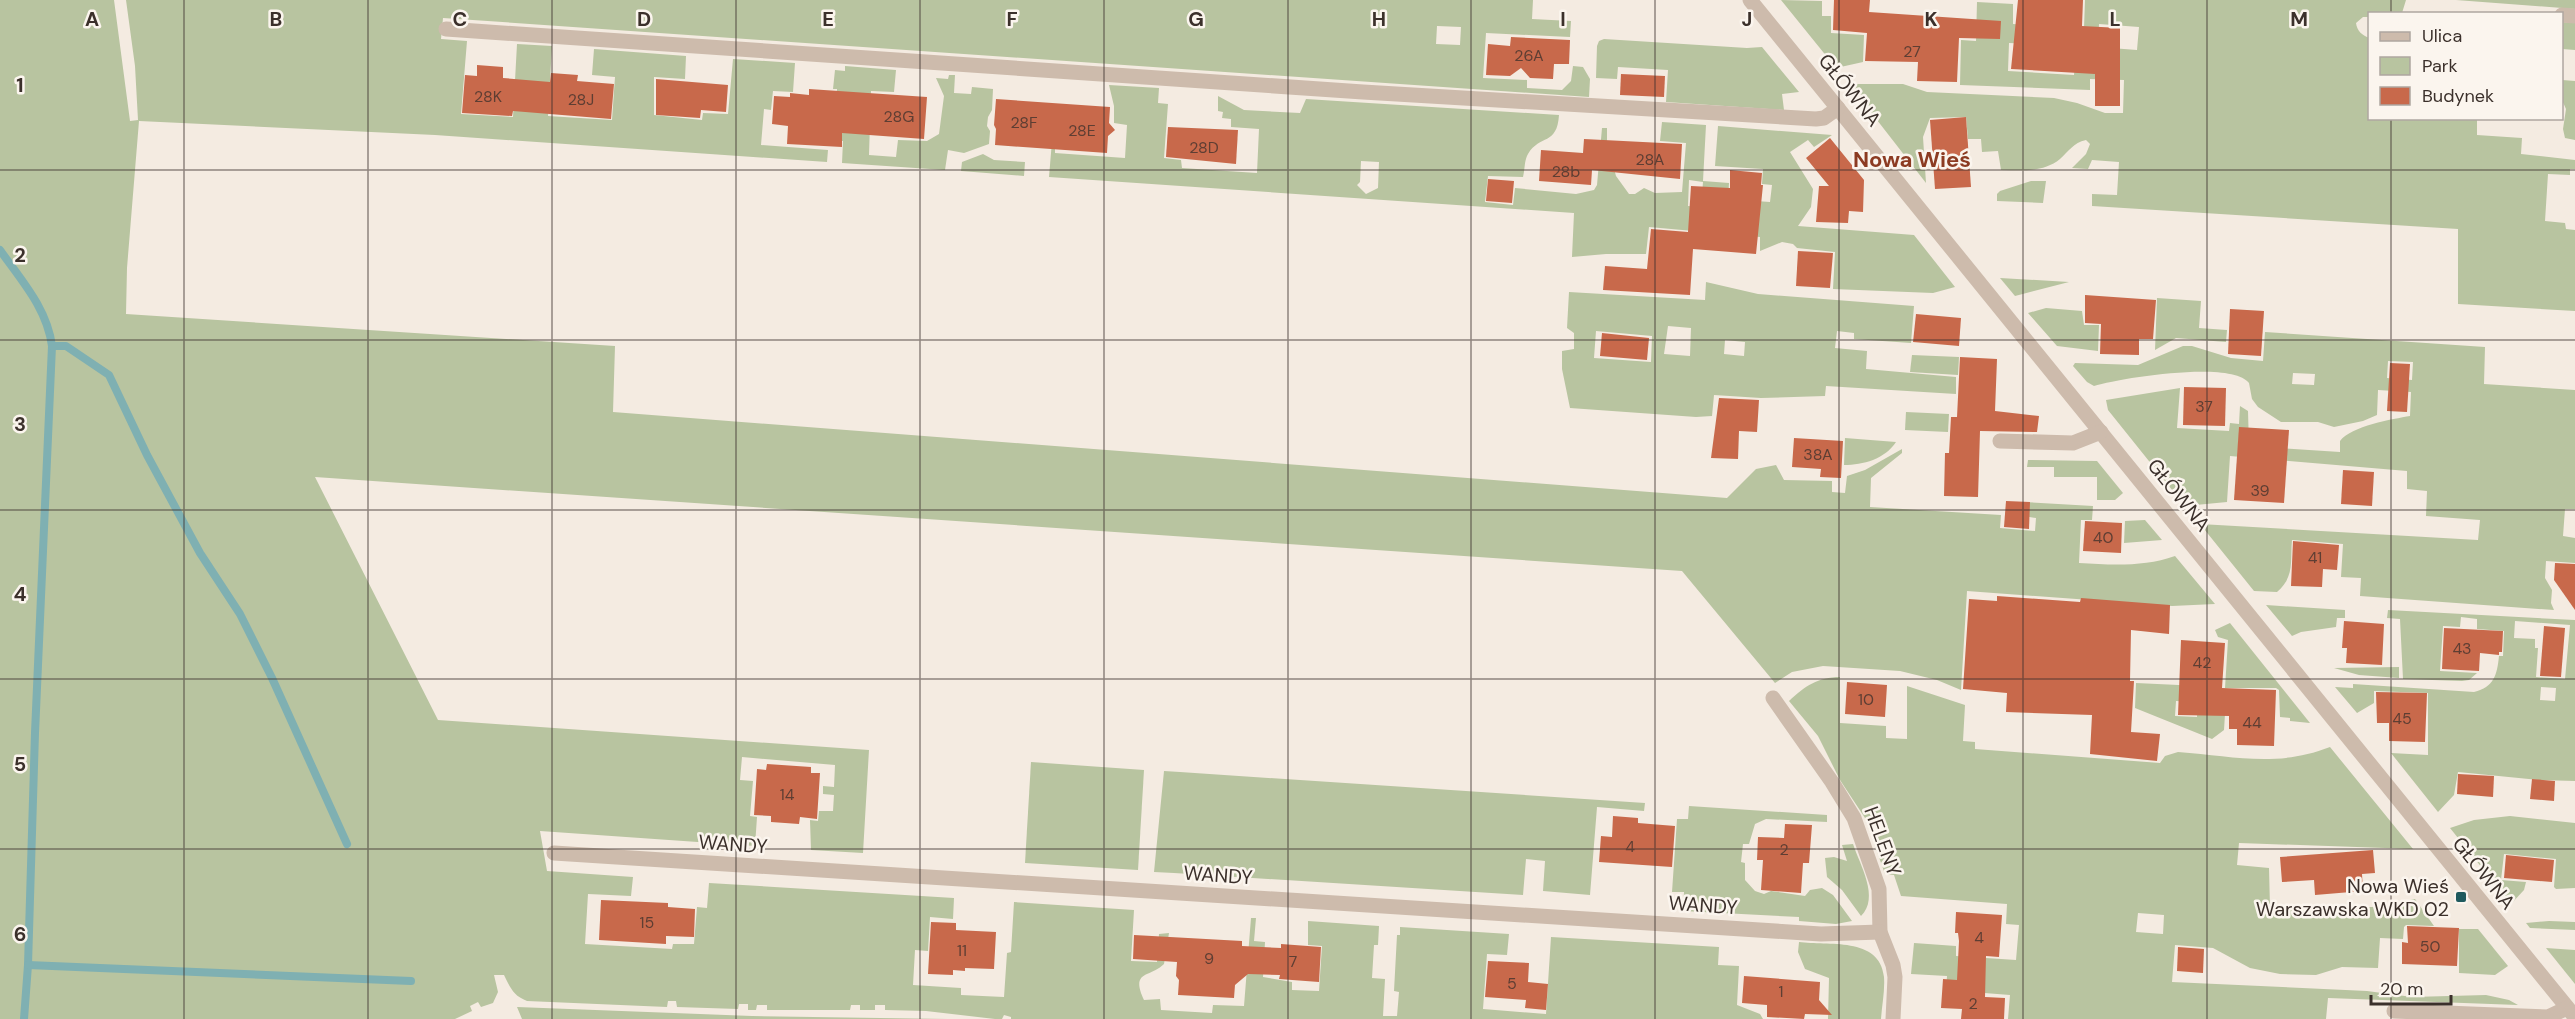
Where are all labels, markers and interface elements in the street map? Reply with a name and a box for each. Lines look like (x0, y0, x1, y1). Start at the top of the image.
text: A (85, 6, 99, 32)
text: B (270, 6, 282, 32)
text: C (453, 6, 467, 32)
text: D (637, 6, 651, 32)
text: E (822, 6, 834, 32)
text: F (1006, 6, 1018, 32)
text: G (1188, 6, 1204, 32)
text: H (1372, 6, 1386, 32)
text: I (1560, 6, 1566, 32)
text: J (1742, 6, 1752, 32)
text: K (1924, 6, 1938, 32)
text: L (2109, 6, 2121, 32)
text: M (2290, 6, 2308, 32)
legend (2368, 12, 2563, 120)
text: Ulica (2422, 24, 2462, 48)
house number: 27 (1903, 41, 1921, 62)
house number: 26A (1514, 45, 1544, 66)
street label: GŁÓWNA (1813, 48, 1887, 132)
text: Park (2422, 54, 2458, 78)
text: 1 (16, 72, 24, 98)
text: Budynek (2422, 84, 2494, 108)
house number: 28K (474, 86, 502, 107)
house number: 28J (568, 89, 594, 110)
house number: 28G (884, 106, 914, 127)
house number: 28F (1010, 112, 1038, 133)
house number: 28E (1068, 120, 1096, 141)
house number: 28D (1189, 137, 1219, 158)
district label: Nowa Wieś (1853, 145, 1971, 174)
house number: 28A (1636, 149, 1665, 170)
house number: 28b (1552, 161, 1580, 182)
text: 2 (14, 242, 26, 268)
house number: 37 (2195, 396, 2213, 417)
text: 3 (14, 411, 26, 437)
house number: 38A (1803, 444, 1833, 465)
street label: GŁÓWNA (2142, 453, 2216, 537)
house number: 39 (2250, 480, 2270, 501)
house number: 40 (2093, 527, 2113, 548)
house number: 41 (2308, 547, 2322, 568)
text: 4 (14, 581, 27, 607)
house number: 43 (2452, 638, 2472, 659)
house number: 42 (2193, 652, 2211, 673)
house number: 10 (1858, 689, 1874, 710)
house number: 45 (2392, 708, 2412, 729)
house number: 44 (2242, 712, 2262, 733)
text: 5 (14, 751, 26, 777)
house number: 14 (780, 784, 795, 805)
street label: HELENY (1858, 803, 1908, 880)
street label: WANDY (697, 829, 769, 859)
street label: GŁÓWNA (2447, 831, 2521, 915)
house number: 4 (1625, 836, 1635, 857)
house number: 2 (1779, 839, 1789, 860)
street label: WANDY (1182, 860, 1254, 890)
place label: Nowa Wieś Warszawska WKD 02 (2256, 873, 2449, 922)
street label: WANDY (1667, 890, 1739, 920)
marker: Nowa Wieś Warszawska WKD 02 (2454, 890, 2468, 904)
house number: 15 (640, 912, 654, 933)
text: 6 (14, 921, 26, 947)
house number: 4 (1974, 927, 1984, 948)
house number: 50 (2420, 936, 2440, 957)
house number: 11 (957, 940, 967, 961)
house number: 9 (1204, 948, 1214, 969)
house number: 7 (1289, 951, 1297, 972)
scale bar (2371, 968, 2450, 1006)
house number: 5 (1507, 973, 1517, 994)
text: 20 m (2380, 977, 2423, 1001)
house number: 1 (1779, 981, 1784, 1002)
house number: 2 (1968, 993, 1978, 1014)

